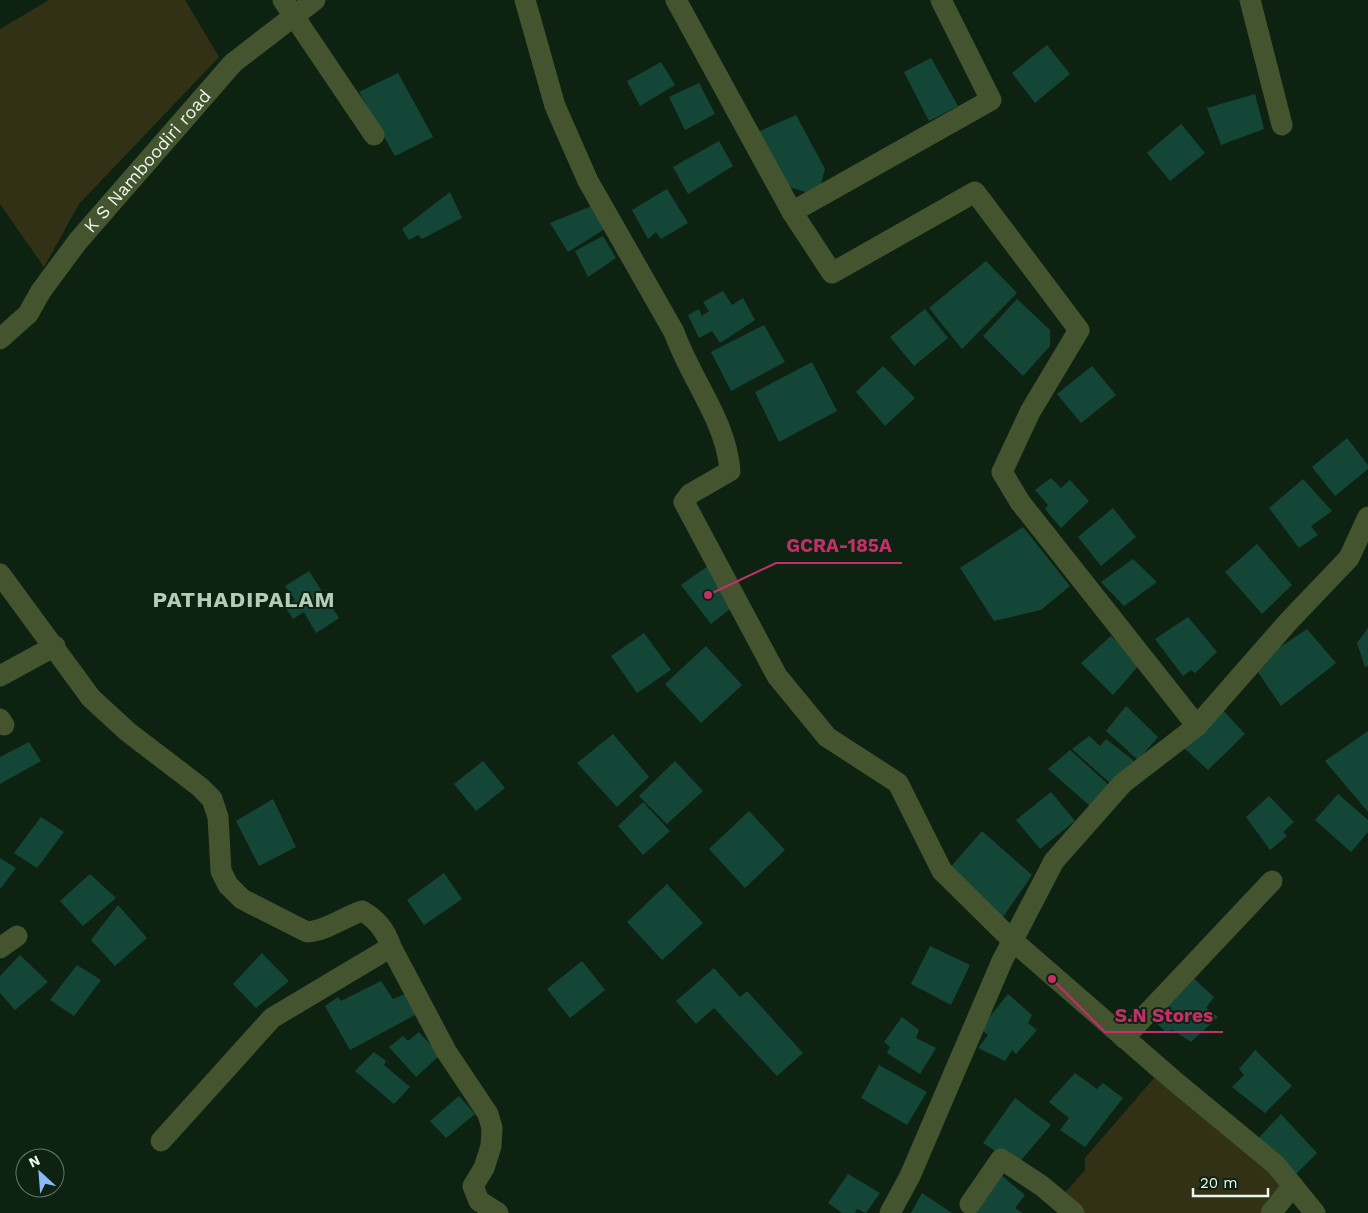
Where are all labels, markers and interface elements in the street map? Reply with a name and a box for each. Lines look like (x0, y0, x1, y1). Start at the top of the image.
street label: K S Namboodiri road (79, 85, 215, 237)
callout: GCRA-185A (776, 529, 902, 563)
text: GCRA-185A (786, 534, 892, 557)
district label: PATHADIPALAM (153, 587, 335, 612)
callout: S.N Stores (1105, 998, 1223, 1032)
text: S.N Stores (1115, 1004, 1213, 1027)
north arrow (15, 1148, 65, 1198)
text: N (26, 1152, 42, 1171)
scale bar (1193, 1166, 1268, 1198)
text: 20 m (1200, 1174, 1238, 1192)

